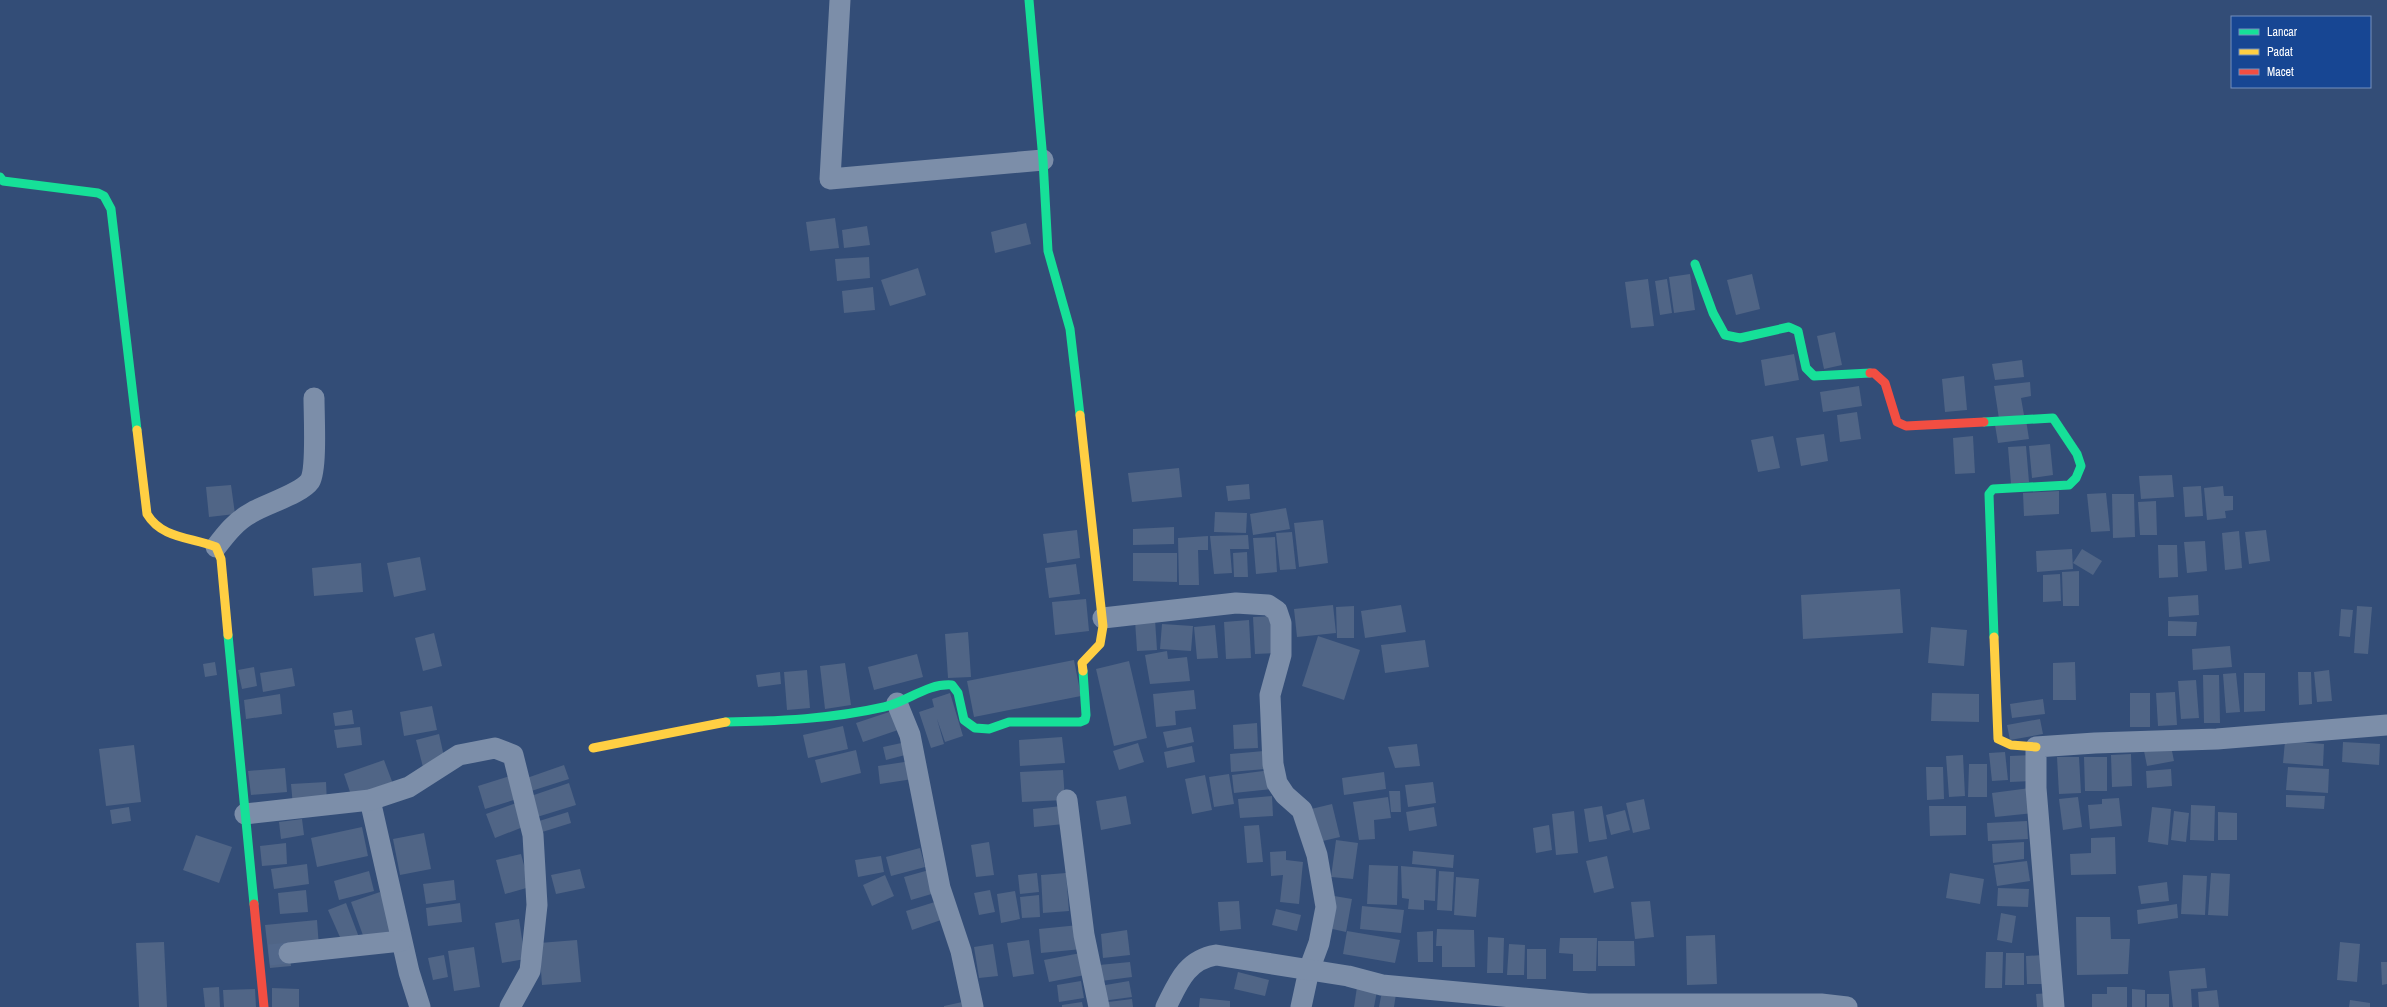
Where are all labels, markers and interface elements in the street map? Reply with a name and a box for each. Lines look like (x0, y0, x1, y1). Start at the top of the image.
legend (2231, 16, 2371, 88)
text: Lancar (2267, 24, 2298, 40)
text: Padat (2267, 44, 2293, 60)
text: Macet (2267, 64, 2294, 80)

